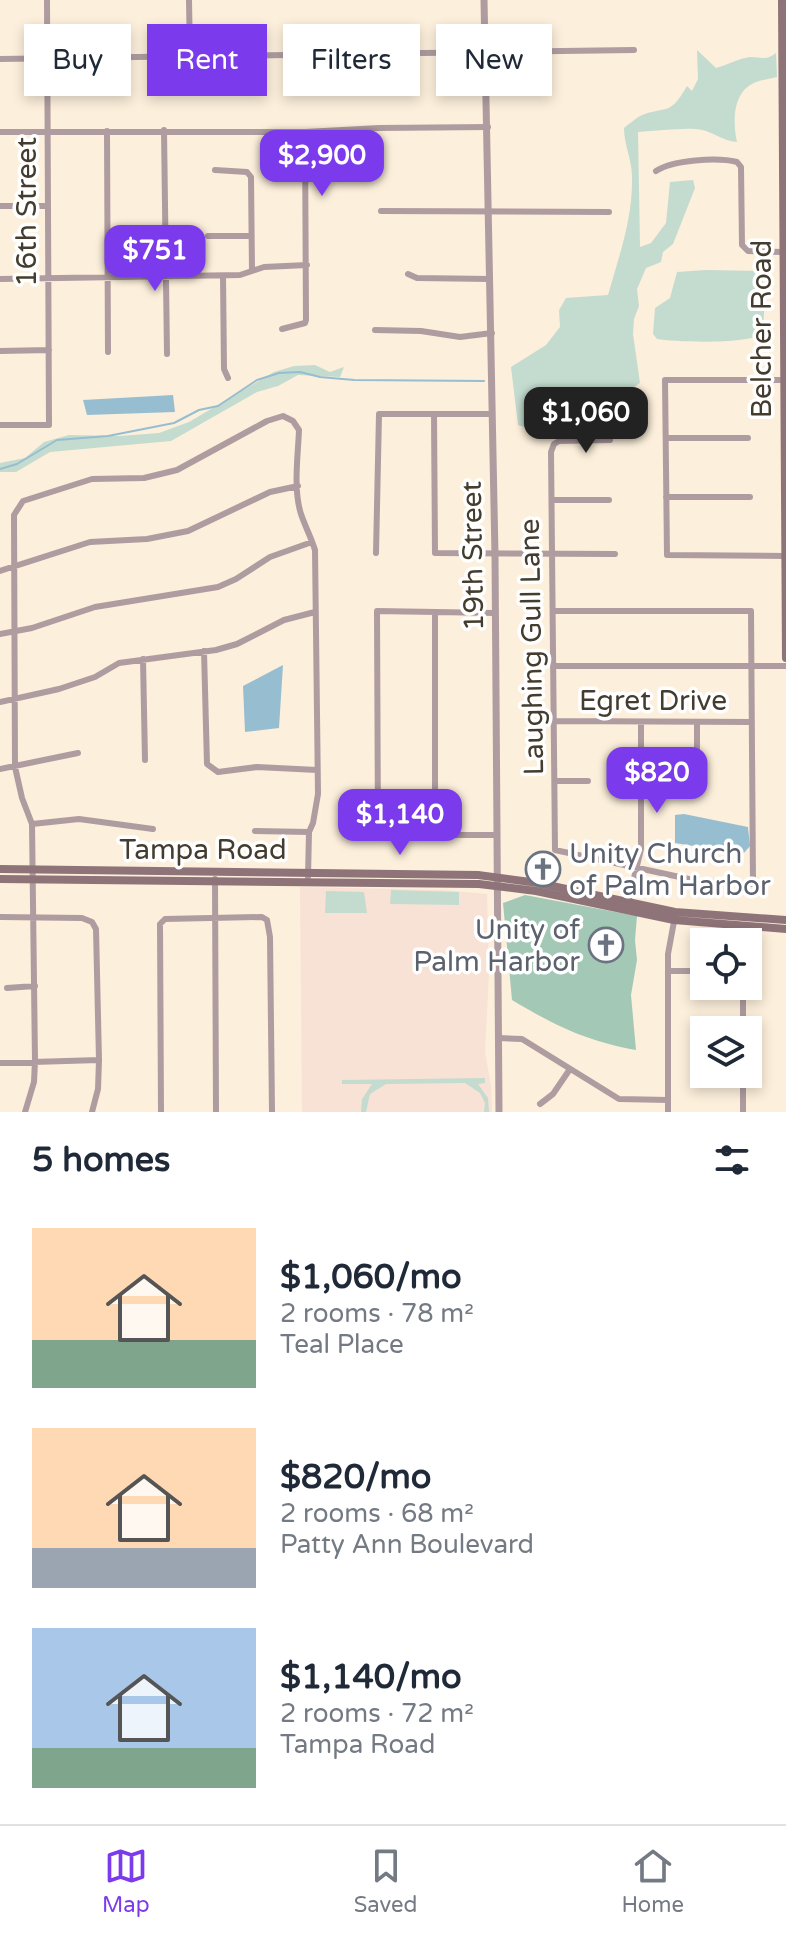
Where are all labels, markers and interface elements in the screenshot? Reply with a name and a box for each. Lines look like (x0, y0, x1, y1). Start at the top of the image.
chip: Buy (24, 24, 131, 96)
chip: Rent (147, 24, 267, 96)
chip: Filters (283, 24, 420, 96)
chip: New (436, 24, 552, 96)
pin: $2,900 (257, 130, 387, 198)
street label: 16th Street (10, 137, 44, 287)
text: $2,900 (278, 140, 366, 171)
pin: $751 (108, 225, 202, 293)
text: $751 (122, 235, 188, 266)
street label: Belcher Road (745, 240, 779, 418)
pin: $1,060 (521, 387, 651, 455)
text: $1,060 (542, 397, 630, 428)
street label: 19th Street (455, 480, 491, 631)
street label: Laughing Gull Lane (513, 518, 551, 776)
street label: Egret Drive (579, 684, 727, 718)
pin: $820 (610, 747, 704, 815)
text: $820 (624, 757, 690, 788)
pin: $1,140 (335, 789, 465, 857)
text: $1,140 (356, 799, 444, 830)
street label: Tampa Road (119, 833, 287, 867)
place label: Unity Church of Palm Harbor (569, 837, 771, 903)
church icon: Unity Church of Palm Harbor (524, 850, 562, 888)
place label: Unity of Palm Harbor (413, 913, 580, 979)
church icon: Unity of Palm Harbor (587, 926, 625, 964)
map controls (690, 928, 762, 1088)
button: locate (690, 928, 762, 1000)
button: layers (690, 1016, 762, 1088)
icon: filters (710, 1138, 754, 1182)
text: 5 homes (32, 1140, 170, 1181)
text: $1,060/mo (280, 1257, 462, 1298)
icon: home (96, 1260, 192, 1356)
text: 2 rooms · 78 m² (280, 1298, 474, 1329)
text: Teal Place (280, 1329, 404, 1360)
text: $820/mo (280, 1457, 431, 1498)
icon: home (96, 1460, 192, 1556)
text: 2 rooms · 68 m² (280, 1498, 474, 1529)
text: Patty Ann Boulevard (280, 1529, 534, 1560)
text: $1,140/mo (280, 1657, 462, 1698)
icon: home (96, 1660, 192, 1756)
text: 2 rooms · 72 m² (280, 1698, 474, 1729)
text: Tampa Road (280, 1729, 435, 1760)
tab: Map (102, 1844, 150, 1918)
tab: Saved (354, 1844, 417, 1918)
tab: Home (622, 1844, 684, 1918)

